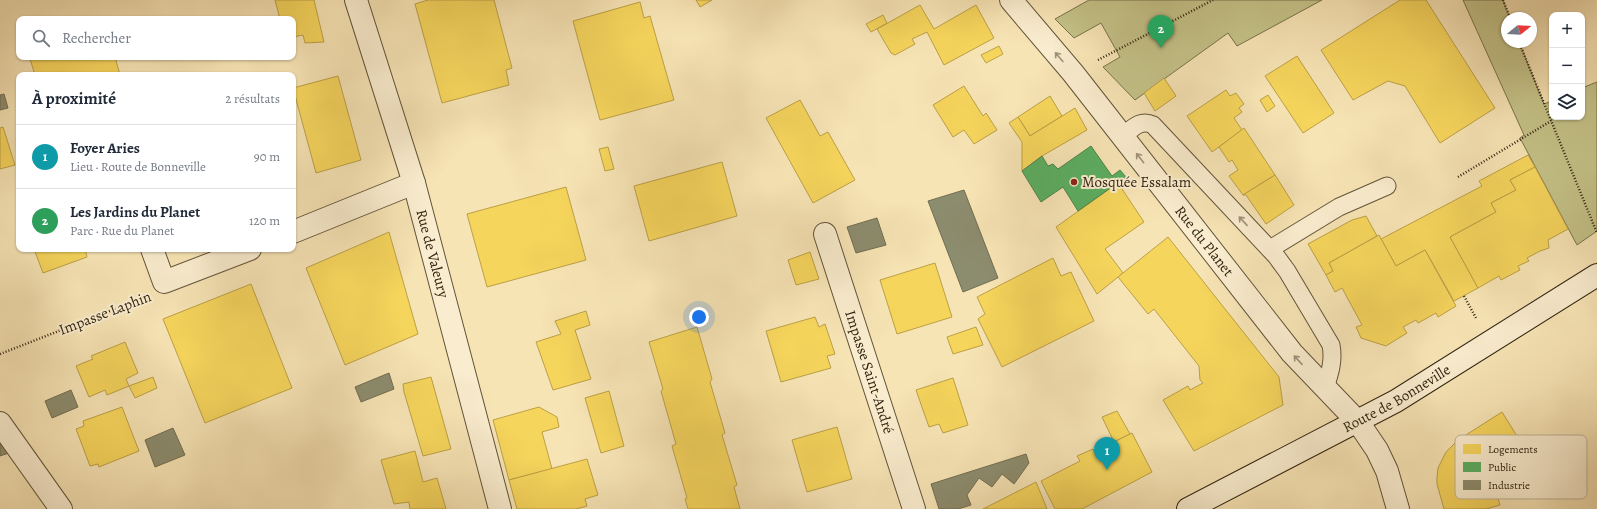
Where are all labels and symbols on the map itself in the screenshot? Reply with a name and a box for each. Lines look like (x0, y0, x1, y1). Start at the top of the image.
north arrow (1501, 12, 1537, 48)
pin: 2 (1148, 15, 1174, 48)
one-way arrow (1054, 52, 1064, 62)
one-way arrow (1136, 153, 1145, 164)
place label: Mosquée Essalam (1082, 172, 1192, 192)
marker: Mosquée Essalam (1069, 177, 1079, 187)
street label: Rue du Planet (1170, 201, 1238, 280)
street label: Rue de Valeury (411, 207, 454, 300)
one-way arrow (1239, 216, 1248, 226)
street label: Impasse Laphin (56, 286, 154, 340)
your location (689, 307, 709, 327)
street label: Impasse Saint-André (840, 308, 899, 436)
one-way arrow (1293, 355, 1303, 365)
street label: Route de Bonneville (1339, 359, 1454, 437)
legend (1455, 435, 1587, 499)
pin: 1 (1094, 437, 1120, 470)
text: Logements (1488, 442, 1538, 457)
text: Public (1488, 460, 1516, 475)
text: Industrie (1488, 478, 1530, 493)

